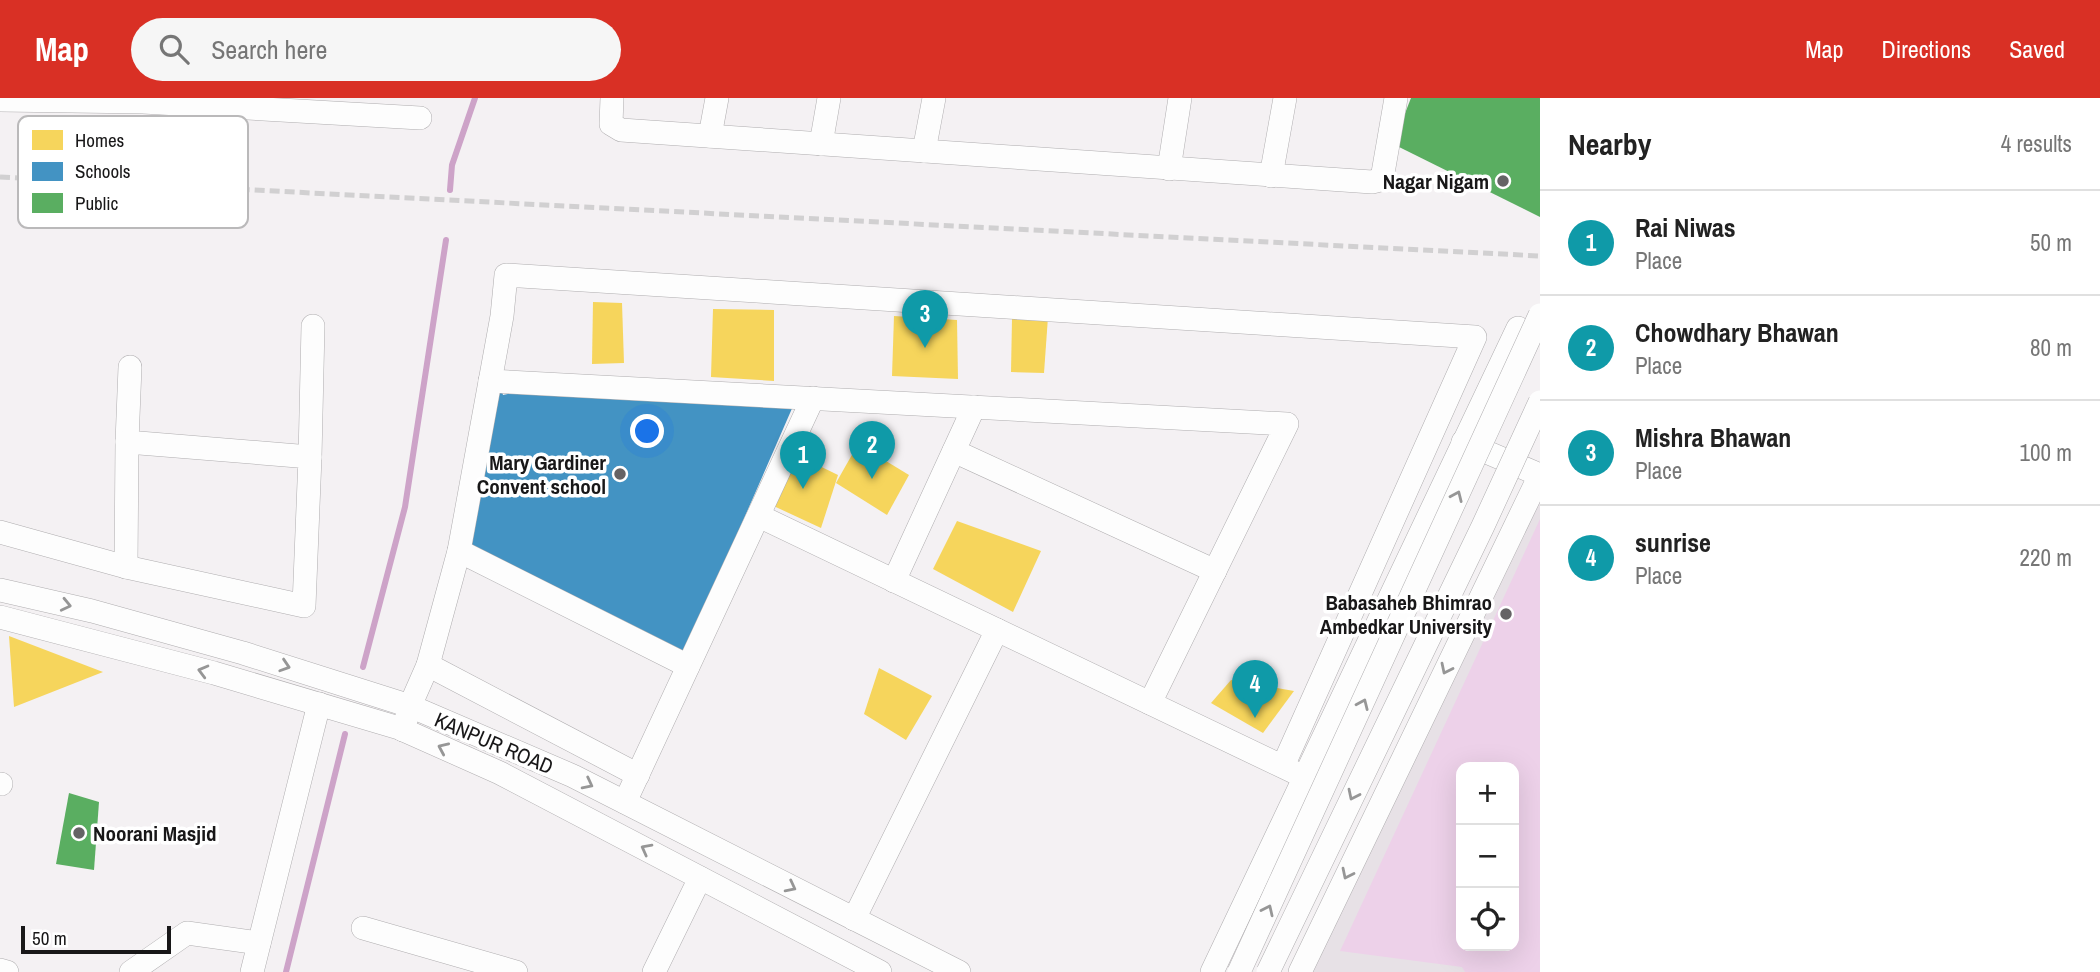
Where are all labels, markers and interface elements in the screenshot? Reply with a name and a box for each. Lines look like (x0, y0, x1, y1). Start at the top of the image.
search box (131, 18, 621, 81)
text: Map (35, 27, 89, 71)
icon: search (155, 30, 193, 68)
text: Search here (211, 32, 327, 67)
text: Map (1805, 33, 1843, 65)
text: Directions (1881, 33, 1971, 65)
text: Saved (2009, 33, 2065, 65)
legend (18, 116, 248, 228)
text: Nearby (1568, 124, 1651, 164)
text: Homes (75, 127, 125, 153)
text: 4 results (2001, 128, 2072, 159)
text: Schools (75, 158, 131, 184)
place label: Nagar Nigam (1383, 167, 1489, 196)
marker: Nagar Nigam (1495, 173, 1511, 189)
text: Public (75, 190, 119, 216)
text: Rai Niwas (1635, 210, 1736, 245)
text: 1 (1586, 227, 1596, 258)
text: 50 m (2030, 227, 2072, 258)
text: Place (1635, 245, 1682, 276)
pin: 3 (902, 290, 948, 348)
text: Chowdhary Bhawan (1635, 315, 1839, 350)
text: 2 (1586, 332, 1596, 363)
text: 80 m (2030, 332, 2072, 363)
text: Place (1635, 350, 1682, 381)
your location (630, 414, 664, 448)
text: Mishra Bhawan (1635, 420, 1791, 455)
pin: 2 (849, 421, 895, 479)
pin: 1 (780, 431, 826, 489)
text: 3 (1586, 437, 1596, 468)
text: 100 m (2020, 437, 2072, 468)
place label: Mary Gardiner Convent school (477, 448, 606, 501)
text: Place (1635, 455, 1682, 486)
marker: Mary Gardiner Convent school (612, 466, 628, 482)
one-way arrow (1449, 491, 1463, 504)
text: sunrise (1635, 525, 1711, 560)
text: 4 (1586, 542, 1596, 573)
text: 220 m (2020, 542, 2072, 573)
text: Place (1635, 560, 1682, 591)
place label: Babasaheb Bhimrao Ambedkar University (1320, 588, 1492, 641)
one-way arrow (60, 597, 72, 611)
marker: Babasaheb Bhimrao Ambedkar University (1498, 606, 1514, 622)
one-way arrow (279, 658, 291, 673)
pin: 4 (1232, 660, 1278, 718)
one-way arrow (1441, 662, 1455, 674)
one-way arrow (197, 664, 209, 679)
one-way arrow (1355, 698, 1369, 711)
street label: KANPUR ROAD (430, 705, 558, 781)
one-way arrow (438, 742, 450, 756)
map controls (1456, 762, 1519, 951)
button: + (1456, 762, 1519, 825)
one-way arrow (581, 776, 593, 790)
one-way arrow (1348, 788, 1362, 800)
place label: Noorani Masjid (93, 819, 216, 848)
marker: Noorani Masjid (71, 825, 87, 841)
button: − (1456, 825, 1519, 888)
one-way arrow (641, 844, 653, 858)
one-way arrow (1342, 867, 1356, 879)
one-way arrow (784, 878, 797, 892)
button: locate (1456, 888, 1519, 951)
one-way arrow (1260, 905, 1274, 917)
scale bar (21, 923, 172, 955)
text: 50 m (32, 925, 67, 951)

